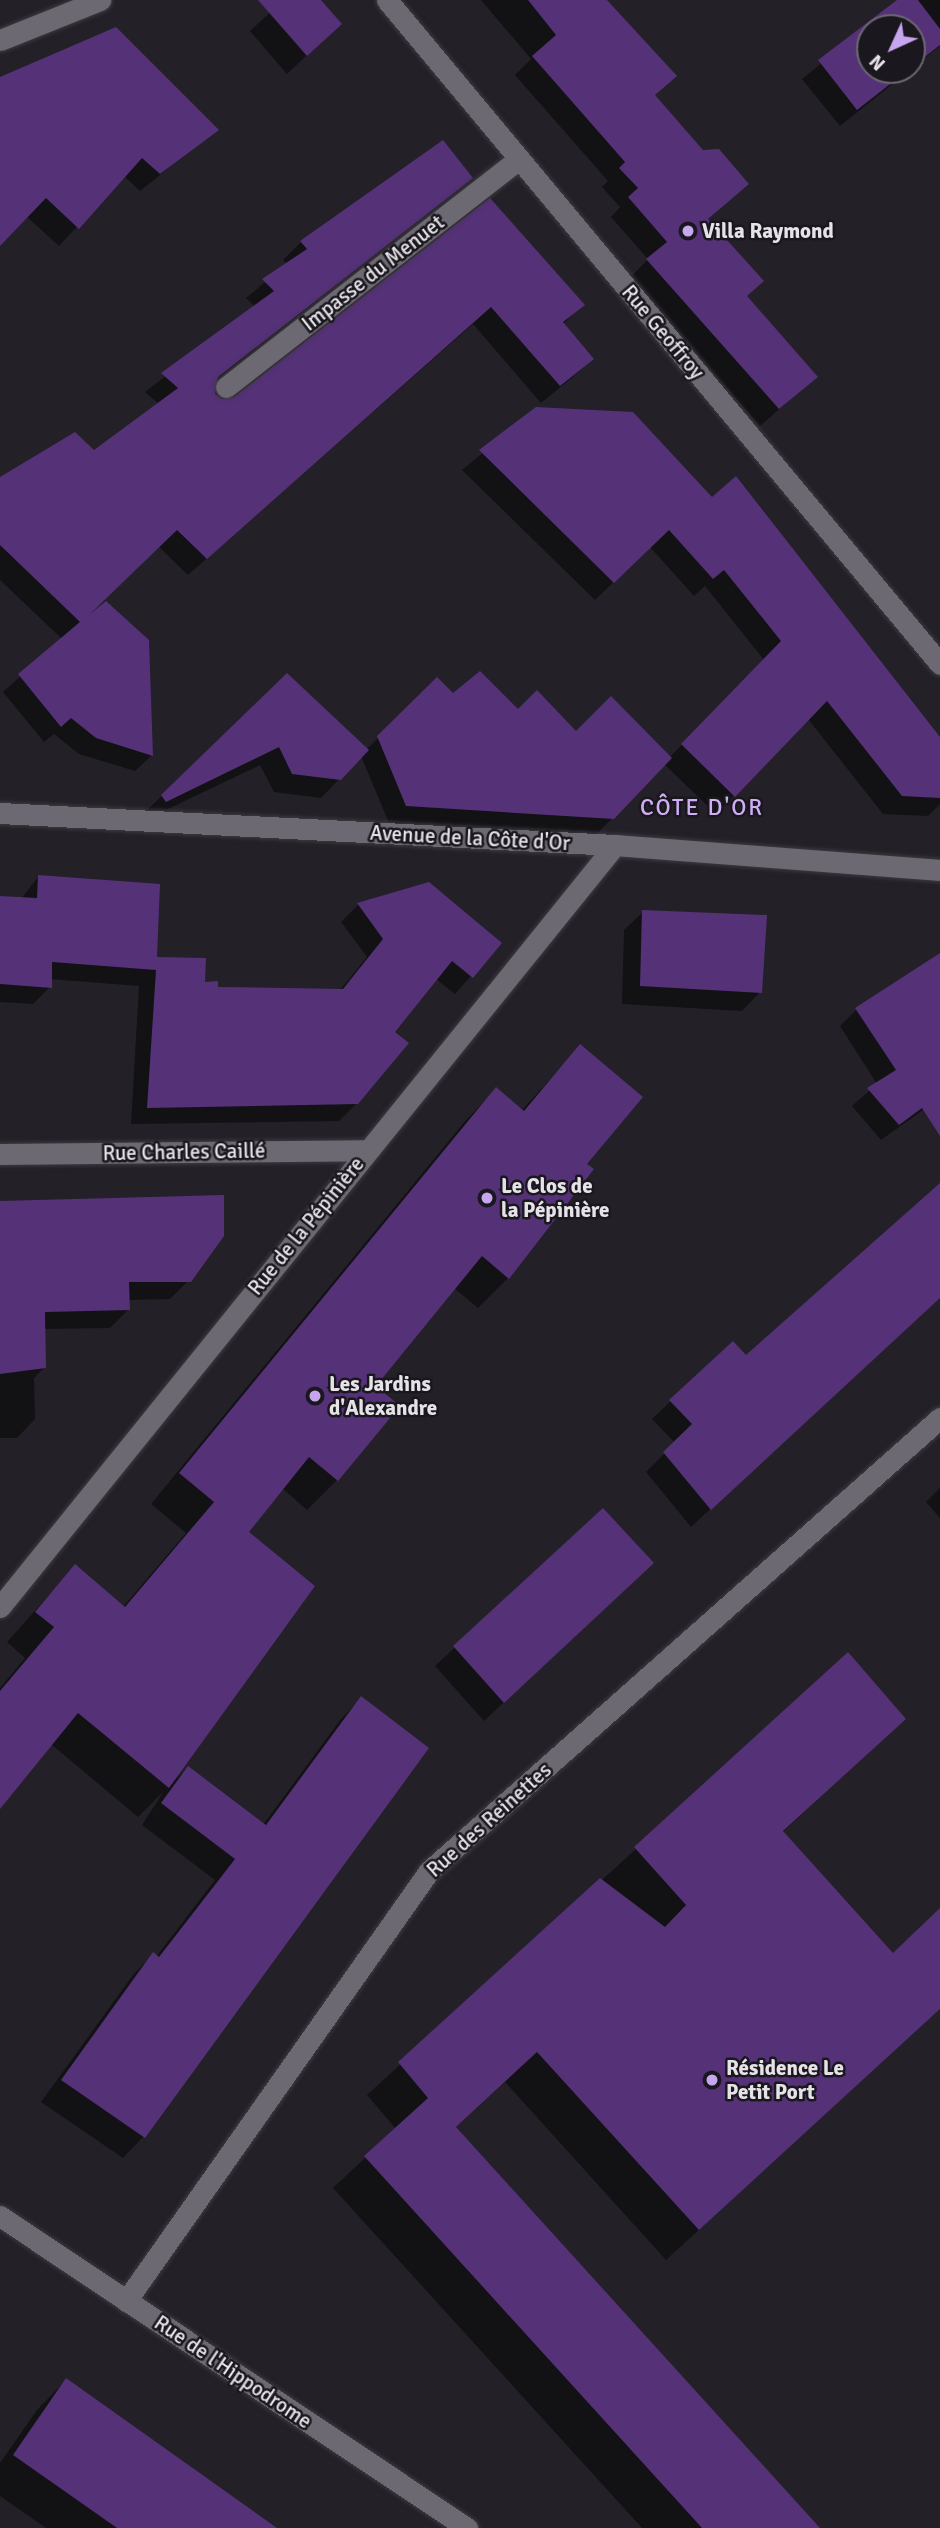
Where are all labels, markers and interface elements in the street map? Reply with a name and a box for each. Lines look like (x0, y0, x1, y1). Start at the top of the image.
north arrow (856, 14, 926, 84)
text: N (864, 49, 891, 76)
street label: Impasse du Menuet (297, 210, 449, 336)
place label: Villa Raymond (702, 218, 834, 244)
marker: Villa Raymond (680, 223, 696, 239)
street label: Rue Geoffroy (616, 280, 710, 384)
district label: CÔTE D'OR (641, 794, 763, 822)
street label: Avenue de la Côte d'Or (369, 820, 571, 856)
street label: Rue Charles Caillé (102, 1138, 266, 1166)
street label: Rue de la Pépinière (243, 1152, 369, 1300)
place label: Le Clos de la Pépinière (501, 1173, 610, 1223)
marker: Le Clos de la Pépinière (479, 1190, 495, 1206)
place label: Les Jardins d'Alexandre (329, 1371, 437, 1421)
marker: Les Jardins d'Alexandre (307, 1388, 323, 1404)
street label: Rue des Reinettes (422, 1757, 556, 1883)
place label: Résidence Le Petit Port (726, 2055, 844, 2105)
marker: Résidence Le Petit Port (704, 2072, 720, 2088)
street label: Rue de l'Hippodrome (149, 2310, 317, 2434)

